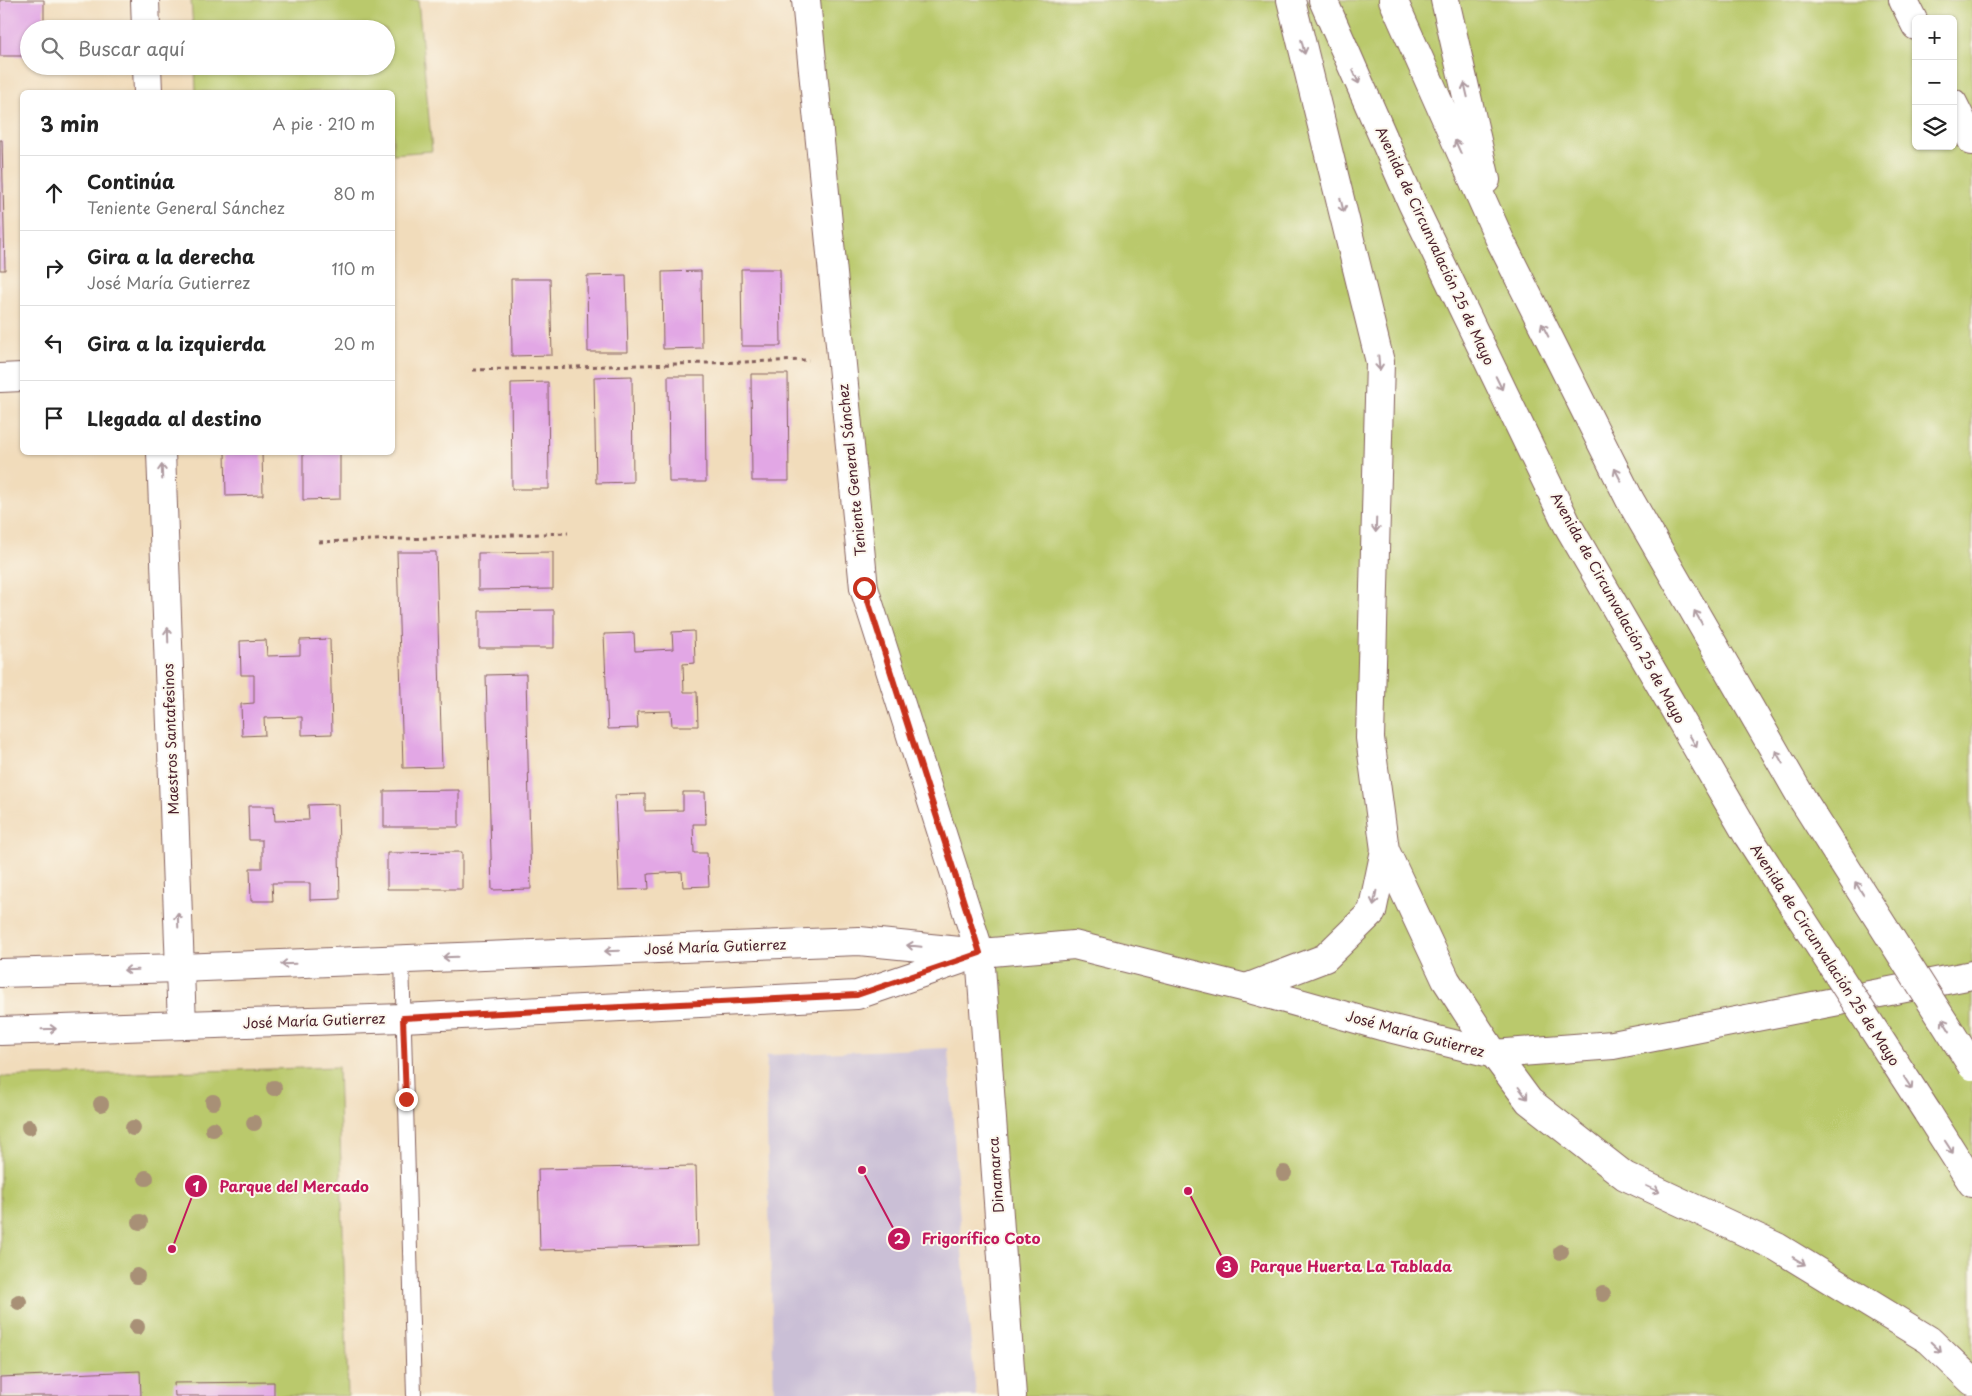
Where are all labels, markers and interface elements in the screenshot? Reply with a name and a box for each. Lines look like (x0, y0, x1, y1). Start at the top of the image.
map controls (1912, 15, 1957, 150)
button: + (1912, 15, 1957, 60)
search box (20, 20, 395, 75)
icon: search (38, 34, 66, 62)
text: Buscar aquí (78, 34, 185, 62)
one-way arrow (1298, 39, 1308, 55)
button: − (1912, 60, 1957, 105)
one-way arrow (1352, 69, 1362, 84)
one-way arrow (1461, 82, 1470, 98)
button: layers (1912, 105, 1957, 150)
text: 3 min (40, 107, 99, 139)
text: A pie · 210 m (272, 111, 375, 135)
street label: Avenida de Circunvalación 25 de Mayo (1371, 123, 1500, 369)
one-way arrow (1453, 140, 1463, 155)
text: Continúa (87, 167, 175, 195)
icon: ahead (40, 179, 68, 207)
text: 80 m (333, 181, 375, 205)
text: Teniente General Sánchez (87, 195, 285, 219)
one-way arrow (1338, 197, 1347, 213)
text: Gira a la derecha (87, 242, 255, 270)
icon: right (40, 254, 68, 282)
text: 110 m (332, 256, 375, 280)
text: José María Gutierrez (87, 270, 250, 294)
one-way arrow (1540, 323, 1549, 338)
icon: left (40, 329, 68, 357)
text: Gira a la izquierda (87, 329, 266, 357)
text: 20 m (334, 331, 375, 355)
one-way arrow (1375, 355, 1384, 371)
one-way arrow (1494, 375, 1504, 390)
street label: Teniente General Sánchez (832, 383, 871, 557)
icon: arrive (40, 404, 68, 432)
text: Llegada al destino (87, 404, 261, 432)
one-way arrow (157, 465, 166, 481)
one-way arrow (1612, 468, 1622, 483)
street label: Avenida de Circunvalación 25 de Mayo (1546, 488, 1691, 727)
one-way arrow (1371, 517, 1380, 533)
route start (853, 577, 876, 600)
one-way arrow (1692, 610, 1702, 624)
one-way arrow (163, 627, 172, 643)
street label: Maestros Santafesinos (157, 663, 184, 815)
one-way arrow (1688, 733, 1698, 747)
one-way arrow (1774, 750, 1784, 765)
street label: Avenida de Circunvalación 25 de Mayo (1745, 839, 1905, 1070)
one-way arrow (1854, 881, 1864, 895)
one-way arrow (1370, 889, 1379, 905)
one-way arrow (173, 912, 183, 928)
street label: José María Gutierrez (643, 934, 787, 959)
one-way arrow (907, 941, 923, 951)
one-way arrow (605, 946, 621, 955)
one-way arrow (442, 953, 458, 962)
one-way arrow (280, 959, 296, 968)
one-way arrow (123, 965, 140, 975)
street label: José María Gutierrez (1344, 1005, 1487, 1062)
street label: José María Gutierrez (242, 1008, 386, 1033)
one-way arrow (1941, 1018, 1951, 1032)
one-way arrow (40, 1024, 56, 1034)
one-way arrow (1902, 1076, 1913, 1090)
one-way arrow (1518, 1086, 1528, 1100)
route end (395, 1088, 418, 1111)
street label: Dinamarca (982, 1136, 1009, 1214)
one-way arrow (1945, 1140, 1955, 1154)
callout: Parque del Mercado (183, 1171, 379, 1201)
text: 1 (192, 1174, 200, 1197)
text: Parque del Mercado (219, 1174, 369, 1197)
one-way arrow (1645, 1185, 1660, 1195)
callout: Frigorífico Coto (887, 1224, 1051, 1254)
text: 2 (894, 1226, 905, 1249)
text: Frigorífico Coto (922, 1226, 1040, 1249)
callout: Parque Huerta La Tablada (1214, 1252, 1462, 1282)
text: 3 (1222, 1254, 1232, 1277)
text: Parque Huerta La Tablada (1250, 1254, 1452, 1277)
one-way arrow (1791, 1256, 1805, 1266)
one-way arrow (1930, 1341, 1943, 1353)

